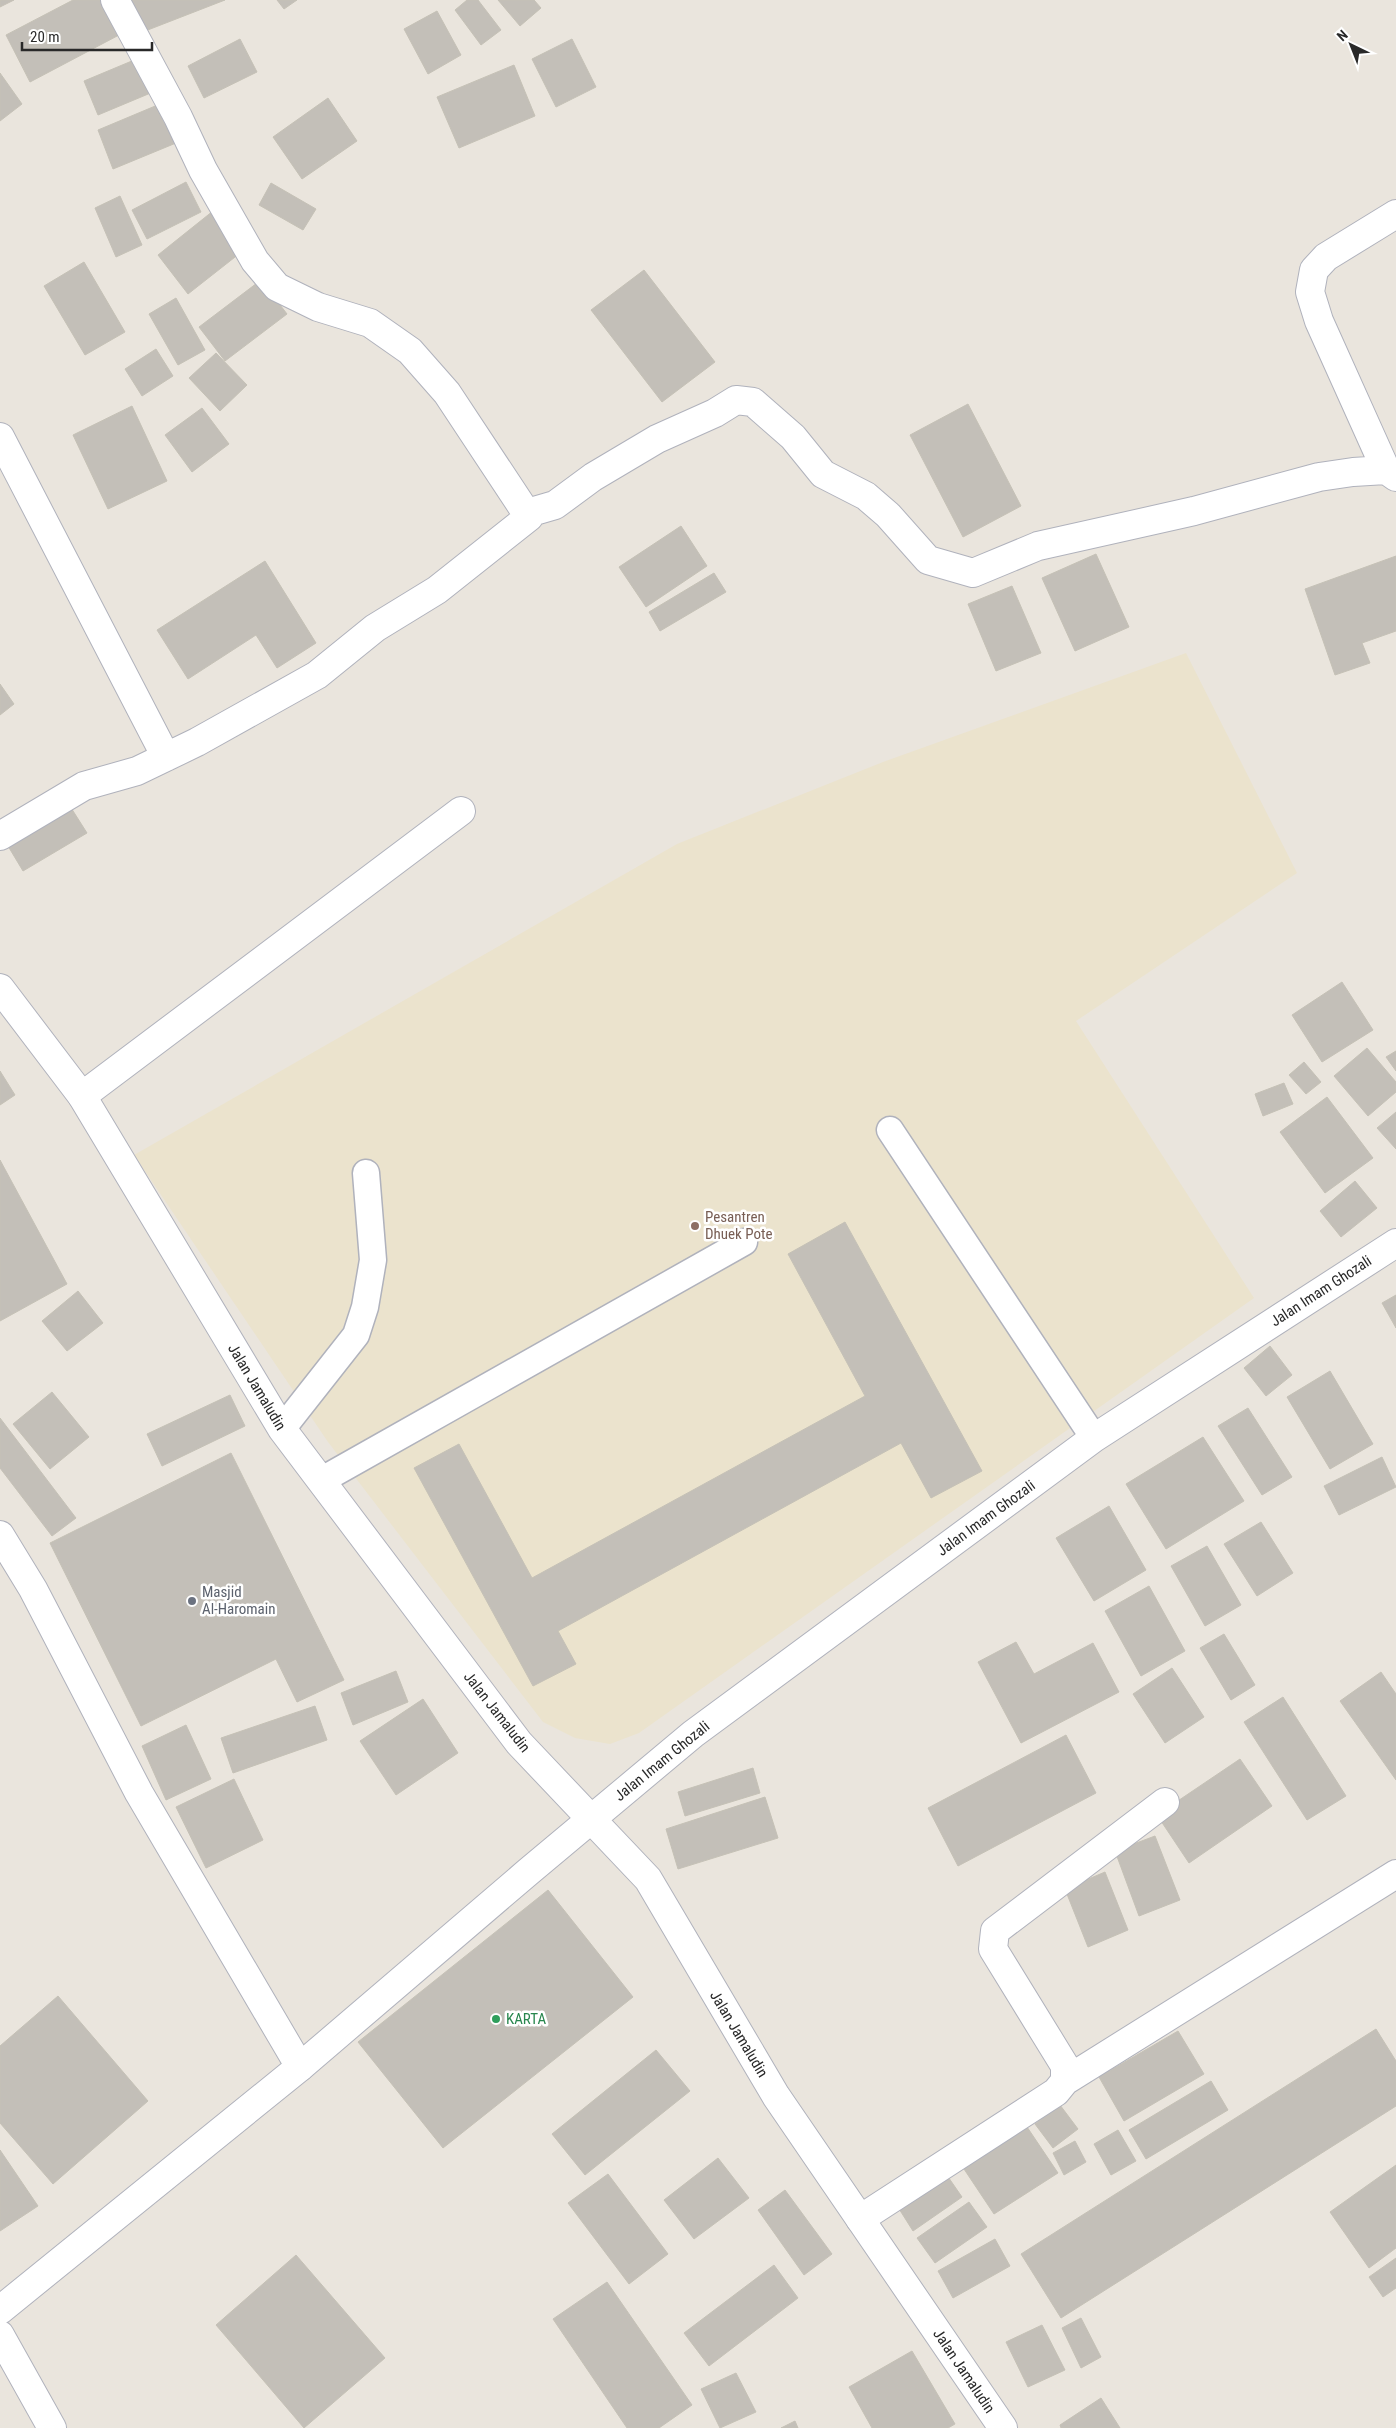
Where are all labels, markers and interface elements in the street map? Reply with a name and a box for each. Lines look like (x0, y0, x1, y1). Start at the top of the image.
scale bar (22, 20, 152, 52)
north arrow (1326, 20, 1376, 70)
text: N (1334, 27, 1351, 44)
text: 20 m (30, 28, 60, 46)
place label: Pesantren Dhuek Pote (705, 1208, 773, 1243)
marker: Pesantren Dhuek Pote (689, 1220, 701, 1232)
street label: Jalan Imam Ghozali (1267, 1252, 1375, 1330)
street label: Jalan Jamaludin (224, 1341, 290, 1433)
street label: Jalan Imam Ghozali (933, 1476, 1039, 1560)
place label: Masjid Al-Haromain (202, 1583, 275, 1618)
marker: Masjid Al-Haromain (186, 1595, 198, 1607)
street label: Jalan Jamaludin (460, 1668, 534, 1756)
street label: Jalan Imam Ghozali (611, 1717, 713, 1805)
street label: Jalan Jamaludin (706, 1988, 772, 2080)
place label: KARTA (506, 2010, 546, 2028)
marker: KARTA (490, 2013, 502, 2025)
street label: Jalan Jamaludin (929, 2326, 999, 2416)

